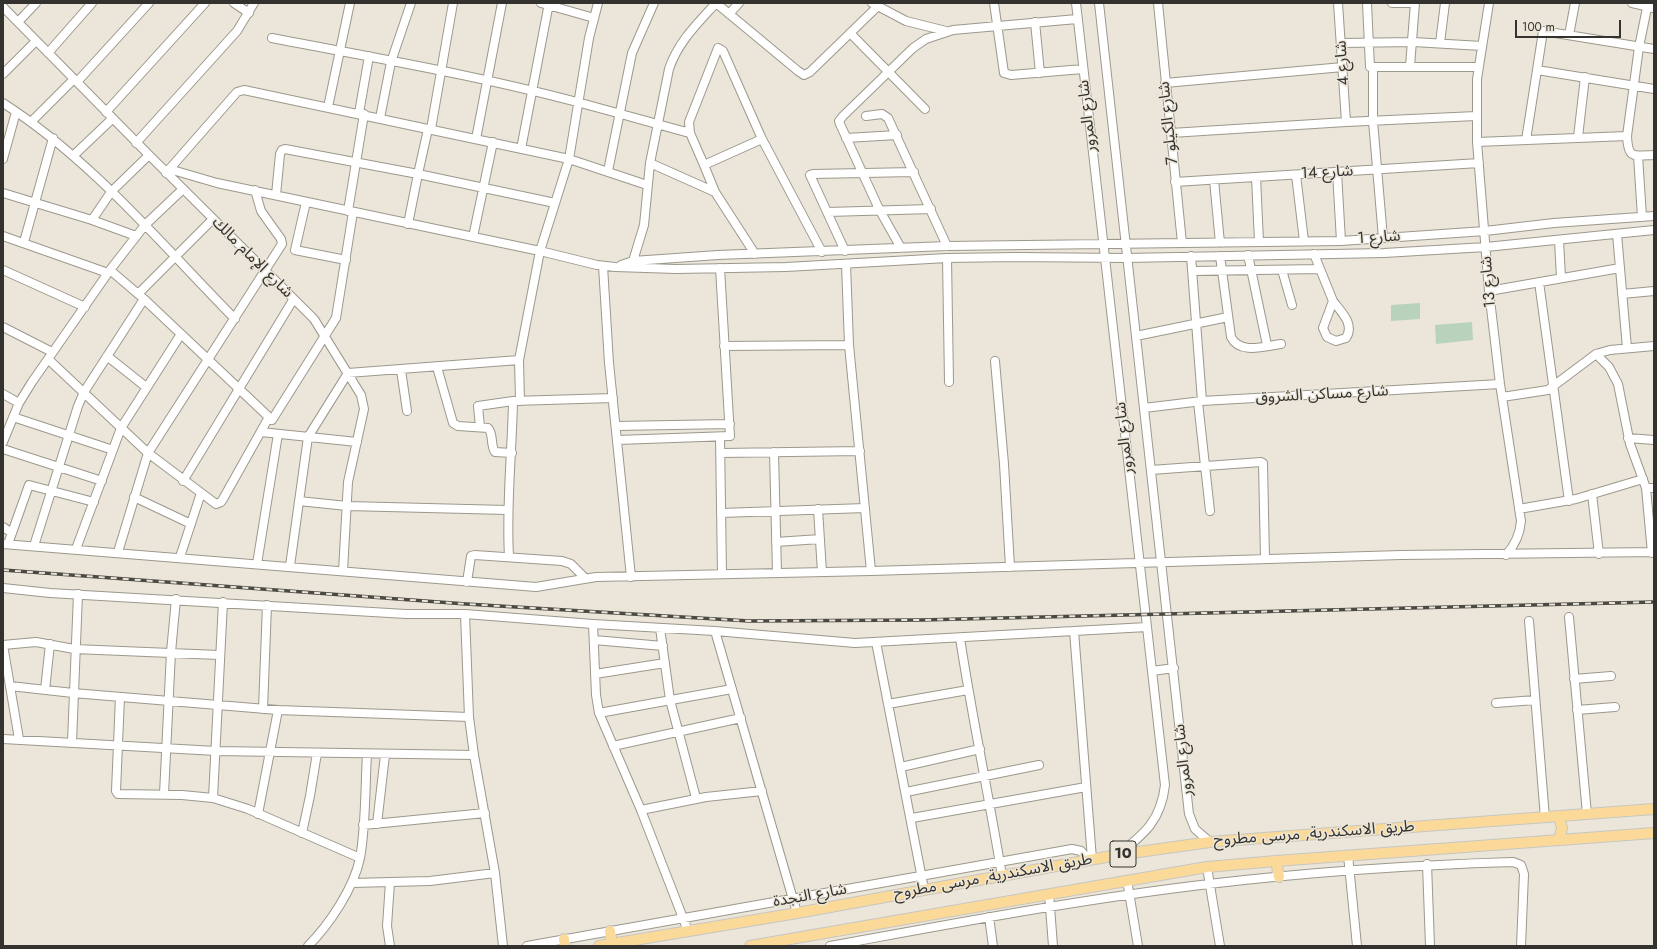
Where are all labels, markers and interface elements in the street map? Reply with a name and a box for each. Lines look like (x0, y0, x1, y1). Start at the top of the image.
scale bar (1517, 12, 1623, 38)
text: 100 m (1522, 18, 1555, 36)
street label: شارع 4 (1332, 40, 1354, 86)
street label: شارع المرور (1075, 79, 1101, 153)
street label: شارع الكيلو 7 (1155, 80, 1183, 166)
street label: شارع 14 (1300, 162, 1354, 184)
street label: شارع الإمام مالك (207, 213, 297, 303)
street label: شارع 1 (1357, 227, 1401, 249)
street label: شارع 13 (1477, 255, 1501, 309)
street label: شارع مساكن الشروق (1255, 382, 1389, 408)
street label: شارع المرور (1112, 401, 1138, 475)
street label: شارع المرور (1171, 723, 1197, 797)
street label: طريق الاسكندرية, مرسى مطروح (1213, 817, 1415, 851)
road number: 10 (1110, 841, 1136, 867)
street label: طريق الاسكندرية, مرسى مطروح (892, 850, 1094, 904)
street label: شارع النجدة (772, 880, 848, 912)

